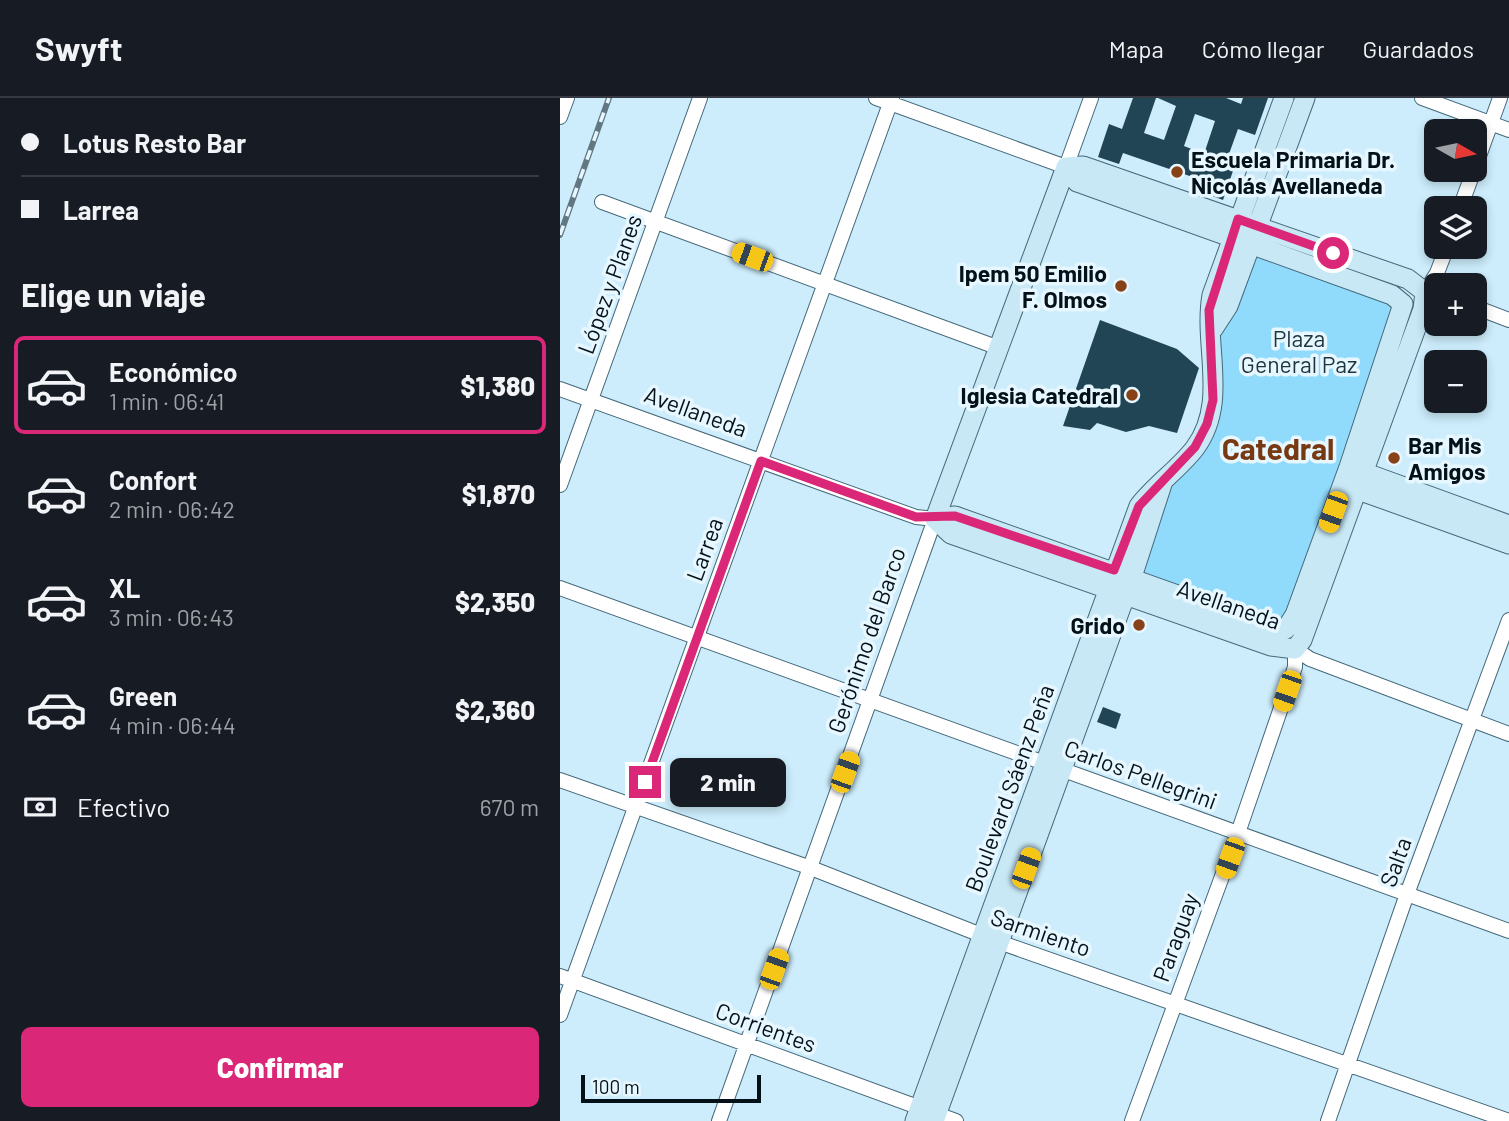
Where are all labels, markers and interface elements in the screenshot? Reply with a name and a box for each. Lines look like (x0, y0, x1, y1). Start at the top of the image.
text: Swyft (35, 28, 122, 68)
text: Mapa (1109, 34, 1164, 63)
text: Cómo llegar (1202, 34, 1324, 63)
text: Guardados (1362, 34, 1474, 63)
north arrow (1424, 119, 1488, 182)
map controls (1424, 119, 1487, 413)
text: Lotus Resto Bar (63, 127, 246, 158)
place label: Escuela Primaria Dr. Nicolás Avellaneda (1191, 145, 1395, 199)
marker: Escuela Primaria Dr. Nicolás Avellaneda (1169, 164, 1185, 180)
text: Larrea (63, 194, 139, 225)
button: layers (1424, 196, 1487, 259)
street label: López y Planes (571, 211, 647, 357)
route start (1317, 237, 1349, 269)
car (729, 240, 776, 274)
place label: Ipem 50 Emilio F. Olmos (959, 259, 1107, 313)
button: + (1424, 273, 1487, 336)
text: Elige un viaje (21, 275, 206, 313)
marker: Ipem 50 Emilio F. Olmos (1113, 278, 1129, 294)
park label: Plaza General Paz (1241, 324, 1357, 378)
button: − (1424, 350, 1487, 413)
icon: car (25, 354, 88, 417)
text: Económico (109, 356, 238, 387)
text: $1,380 (461, 370, 535, 401)
street label: Avellaneda (641, 380, 751, 442)
place label: Iglesia Catedral (961, 381, 1118, 409)
text: 1 min · 06:41 (109, 387, 224, 415)
marker: Iglesia Catedral (1124, 387, 1140, 403)
district label: Catedral (1222, 430, 1334, 466)
place label: Bar Mis Amigos (1408, 431, 1486, 485)
marker: Bar Mis Amigos (1386, 450, 1402, 466)
icon: car (25, 462, 88, 525)
text: Confort (109, 464, 197, 495)
text: $1,870 (462, 478, 535, 509)
car (1316, 489, 1351, 535)
text: 2 min · 06:42 (109, 495, 235, 523)
street label: Larrea (680, 514, 728, 584)
street label: Gerónimo del Barco (821, 543, 911, 737)
icon: car (25, 570, 88, 633)
text: XL (109, 572, 140, 603)
street label: Avellaneda (1174, 573, 1284, 635)
text: $2,350 (455, 586, 535, 617)
text: 3 min · 06:43 (109, 603, 234, 631)
place label: Grido (1070, 611, 1125, 639)
marker: Grido (1131, 617, 1147, 633)
car (1271, 668, 1304, 714)
icon: car (25, 678, 88, 741)
text: Green (109, 680, 177, 711)
street label: Boulevard Sáenz Peña (958, 681, 1060, 895)
text: $2,360 (455, 694, 535, 725)
text: 4 min · 06:44 (109, 711, 236, 739)
street label: Carlos Pellegrini (1061, 733, 1221, 815)
car (828, 749, 863, 795)
callout: 2 min (670, 758, 785, 806)
route end (629, 766, 661, 798)
text: 2 min (700, 768, 756, 796)
icon: cash (21, 788, 59, 826)
text: Efectivo (77, 791, 170, 822)
text: 670 m (480, 793, 539, 821)
street label: Salta (1373, 833, 1417, 891)
car (1213, 835, 1248, 881)
car (1009, 845, 1044, 891)
street label: Paraguay (1146, 889, 1204, 985)
street label: Sarmiento (987, 902, 1095, 962)
car (757, 946, 792, 992)
street label: Corrientes (712, 996, 820, 1058)
button: Confirmar (21, 1027, 539, 1107)
scale bar (581, 1072, 761, 1104)
text: 100 m (592, 1075, 640, 1098)

